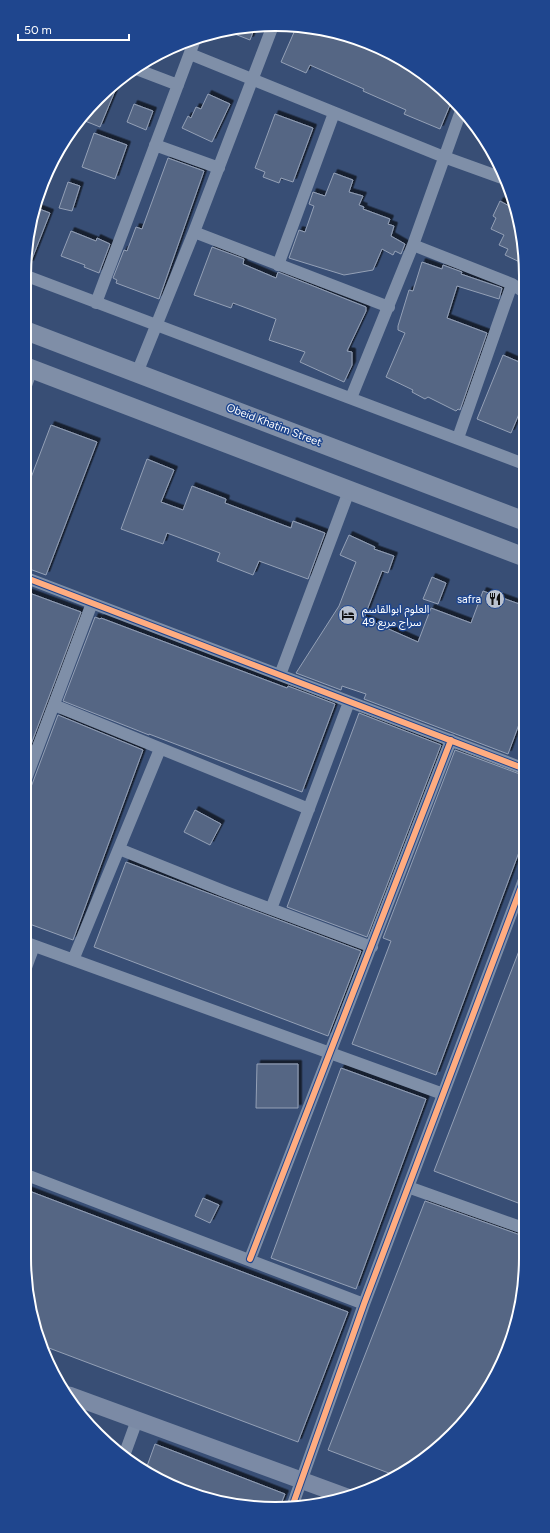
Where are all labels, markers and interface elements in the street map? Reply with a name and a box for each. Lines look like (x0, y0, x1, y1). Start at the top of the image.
scale bar (18, 16, 129, 42)
text: 50 m (24, 23, 52, 37)
street label: Obeid Khatim Street (225, 401, 323, 449)
restaurant icon: safra (484, 588, 506, 610)
place label: safra (457, 593, 481, 606)
place label: العلوم ابوالقاسم سراج مربع 49 (362, 603, 429, 630)
hotel icon: العلوم ابوالقاسم سراج مربع 49 (337, 604, 359, 626)

